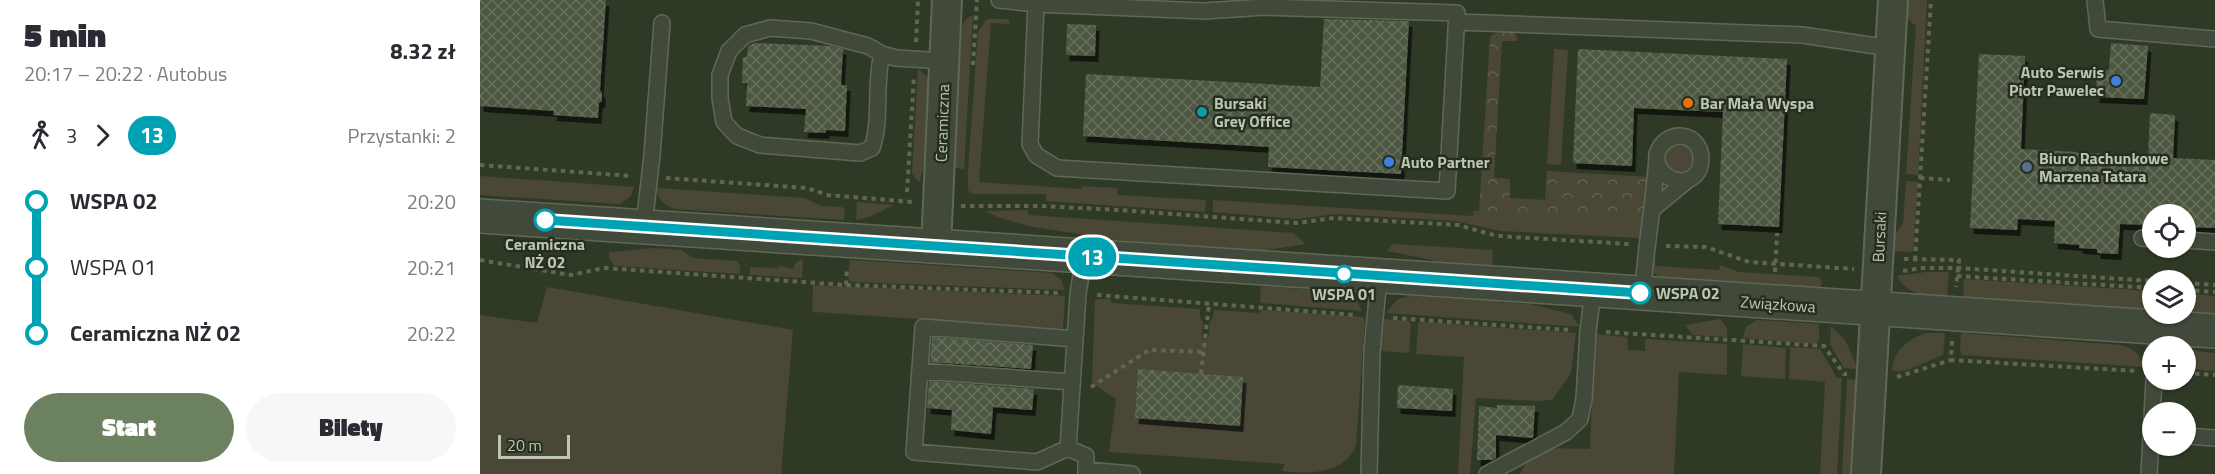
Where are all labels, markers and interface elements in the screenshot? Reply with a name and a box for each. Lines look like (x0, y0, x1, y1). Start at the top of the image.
text: 5 min (24, 10, 106, 60)
text: 8.32 zł (390, 34, 456, 68)
text: 20:17 – 20:22 · Autobus (24, 58, 227, 89)
place label: Auto Serwis Piotr Pawelec (2009, 60, 2104, 102)
marker: Auto Serwis Piotr Pawelec (2109, 74, 2123, 88)
street label: Ceramiczna (929, 84, 955, 162)
place label: Bursaki Grey Office (1214, 91, 1291, 133)
place label: Bar Mała Wyspa (1700, 91, 1814, 115)
marker: Bar Mała Wyspa (1681, 96, 1695, 110)
marker: Bursaki Grey Office (1195, 105, 1209, 119)
icon: walk (24, 119, 57, 152)
icon: forward (86, 119, 119, 152)
text: 13 (140, 119, 164, 151)
text: 3 (66, 120, 77, 151)
text: Przystanki: 2 (348, 120, 456, 151)
place label: Biuro Rachunkowe Marzena Tatara (2039, 146, 2169, 188)
place label: Auto Partner (1401, 150, 1490, 174)
marker: Auto Partner (1382, 155, 1396, 169)
marker: Biuro Rachunkowe Marzena Tatara (2020, 160, 2034, 174)
text: WSPA 02 (70, 184, 158, 218)
text: 20:20 (407, 186, 456, 217)
map controls (2142, 204, 2196, 456)
button: locate (2142, 204, 2196, 258)
marker: Ceramiczna NŻ 02 (534, 209, 556, 231)
street label: Bursaki (1866, 211, 1892, 263)
place label: Ceramiczna NŻ 02 (505, 232, 585, 274)
line badge: 13 (1065, 238, 1119, 276)
text: 13 (1080, 241, 1104, 273)
text: WSPA 01 (70, 250, 156, 284)
text: 20:21 (407, 252, 456, 283)
marker: WSPA 01 (1335, 265, 1353, 283)
button: layers (2142, 270, 2196, 324)
place label: WSPA 02 (1656, 281, 1720, 305)
place label: WSPA 01 (1312, 282, 1376, 306)
marker: WSPA 02 (1629, 282, 1651, 304)
street label: Związkowa (1740, 289, 1816, 319)
text: Ceramiczna NŻ 02 (70, 316, 241, 350)
text: 20:22 (407, 318, 456, 349)
button: + (2142, 336, 2196, 390)
button: Start (24, 393, 234, 462)
button: Bilety (246, 393, 456, 462)
button: − (2142, 402, 2196, 456)
scale bar (498, 432, 570, 460)
text: 20 m (507, 433, 542, 457)

